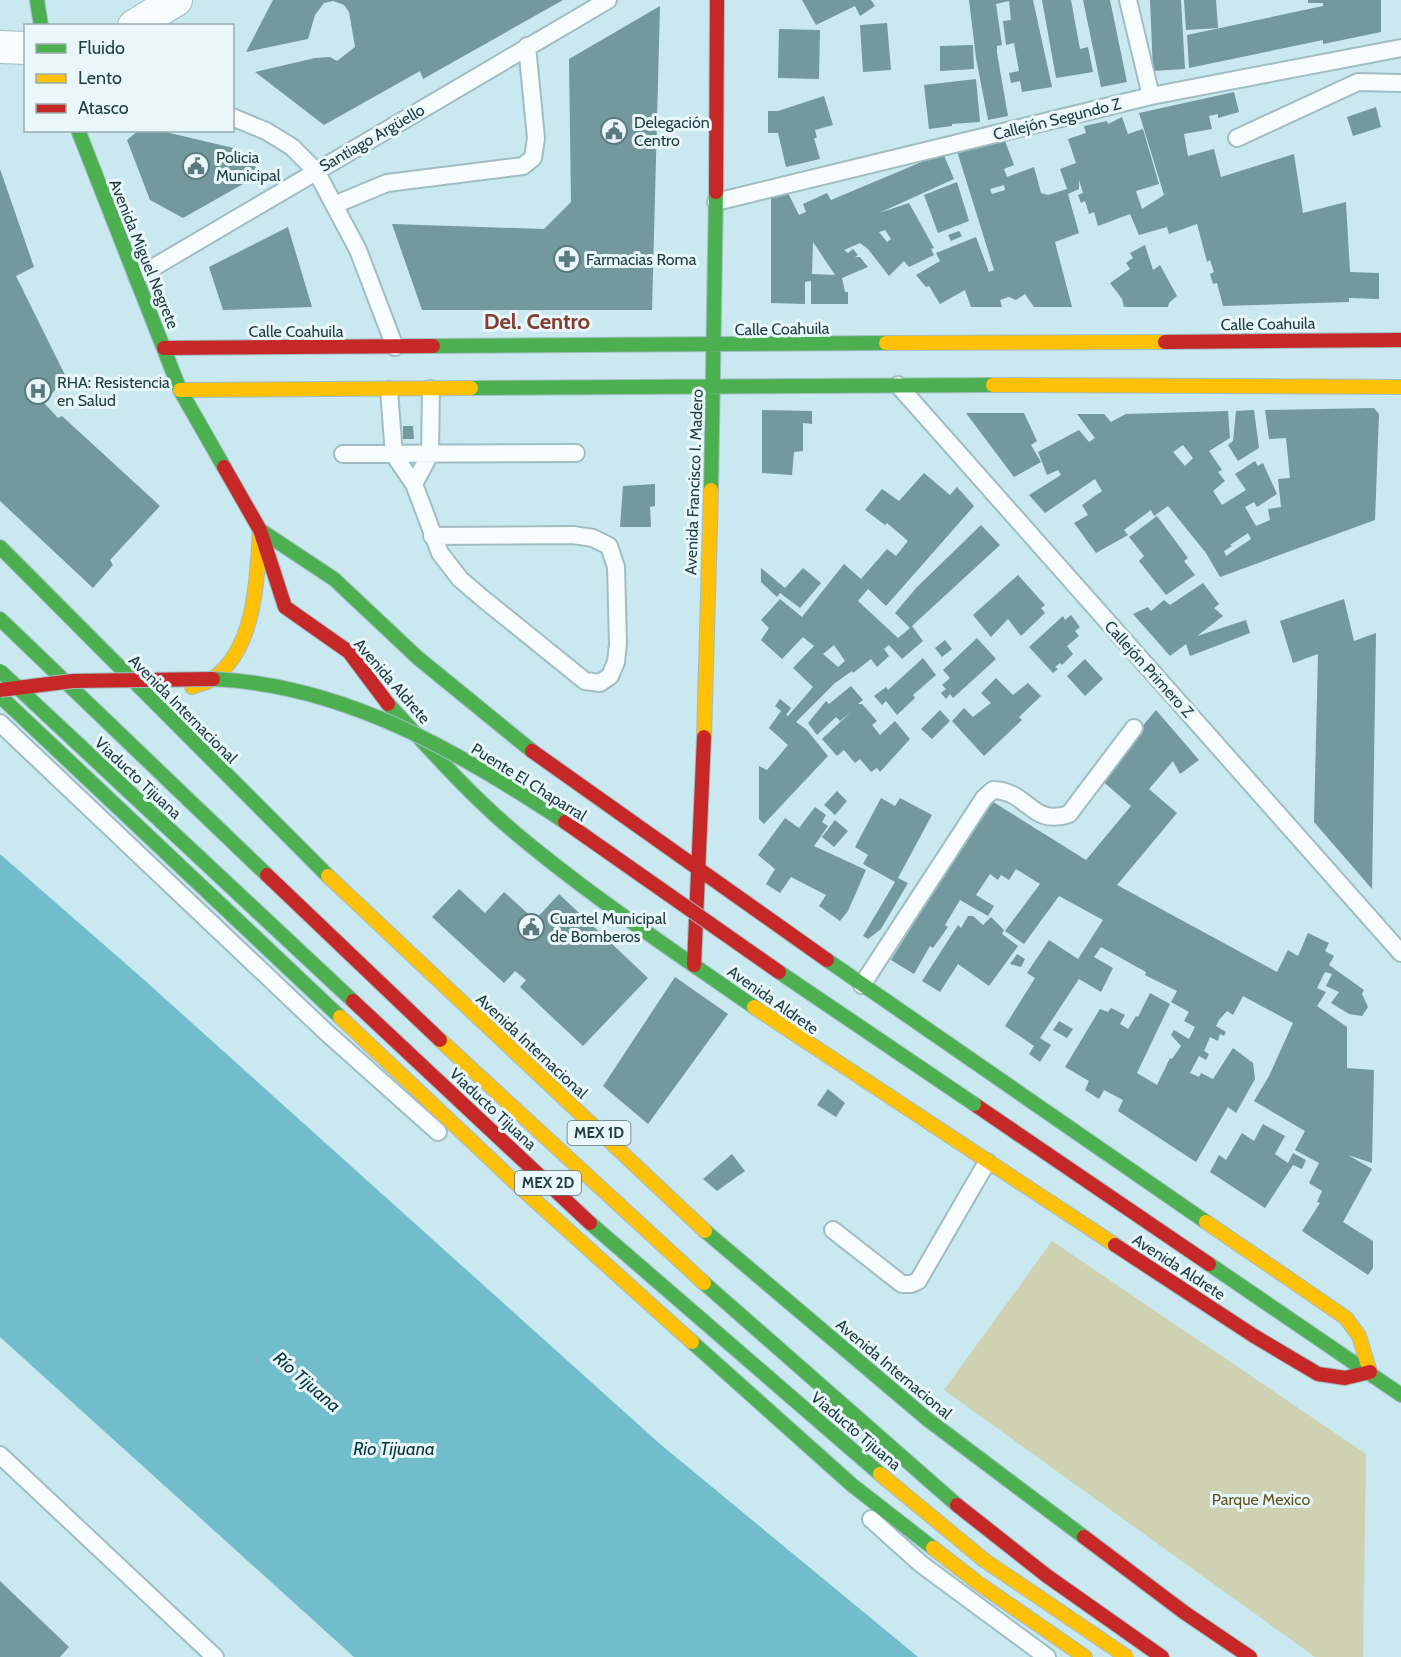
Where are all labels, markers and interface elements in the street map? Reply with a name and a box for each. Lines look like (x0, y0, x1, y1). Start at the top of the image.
legend (24, 24, 234, 132)
text: Fluido (78, 37, 125, 59)
text: Lento (78, 67, 122, 89)
street label: Callejón Segundo Z (991, 94, 1123, 144)
text: Atasco (78, 97, 129, 119)
street label: Santiago Argüello (316, 100, 428, 176)
place label: Delegación Centro (634, 113, 710, 150)
public building icon: Delegación Centro (599, 116, 629, 146)
place label: Policia Municipal (216, 148, 281, 185)
public building icon: Policia Municipal (181, 151, 211, 181)
street label: Avenida Miguel Negrete (105, 176, 183, 332)
pharmacy icon: Farmacias Roma (552, 244, 582, 274)
place label: Farmacias Roma (586, 250, 697, 269)
district label: Del. Centro (484, 308, 590, 335)
street label: Calle Coahuila (1220, 314, 1316, 334)
street label: Calle Coahuila (734, 319, 830, 339)
street label: Calle Coahuila (249, 322, 344, 341)
place label: RHA: Resistencia en Salud (57, 373, 170, 410)
hospital icon: RHA: Resistencia en Salud (23, 376, 53, 406)
street label: Avenida Francisco I. Madero (681, 388, 707, 575)
street label: Callejón Primero Z (1101, 617, 1198, 721)
street label: Avenida Aldrete (350, 635, 434, 727)
street label: Avenida Internacional (125, 651, 241, 767)
street label: Viaducto Tijuana (91, 733, 186, 823)
street label: Puente El Chaparral (468, 739, 590, 825)
place label: Cuartel Municipal de Bomberos (550, 909, 666, 946)
public building icon: Cuartel Municipal de Bomberos (516, 912, 546, 942)
street label: Avenida Aldrete (724, 962, 822, 1038)
street label: Avenida Internacional (472, 989, 592, 1103)
street label: Viaducto Tijuana (446, 1064, 541, 1154)
road number: MEX 1D (568, 1121, 630, 1145)
road number: MEX 2D (515, 1171, 581, 1195)
street label: Avenida Aldrete (1129, 1230, 1229, 1304)
street label: Avenida Internacional (832, 1315, 956, 1423)
water label: Río Tijuana (269, 1347, 345, 1417)
street label: Viaducto Tijuana (807, 1388, 905, 1474)
water label: Rio Tijuana (353, 1438, 435, 1460)
park label: Parque Mexico (1212, 1490, 1310, 1509)

